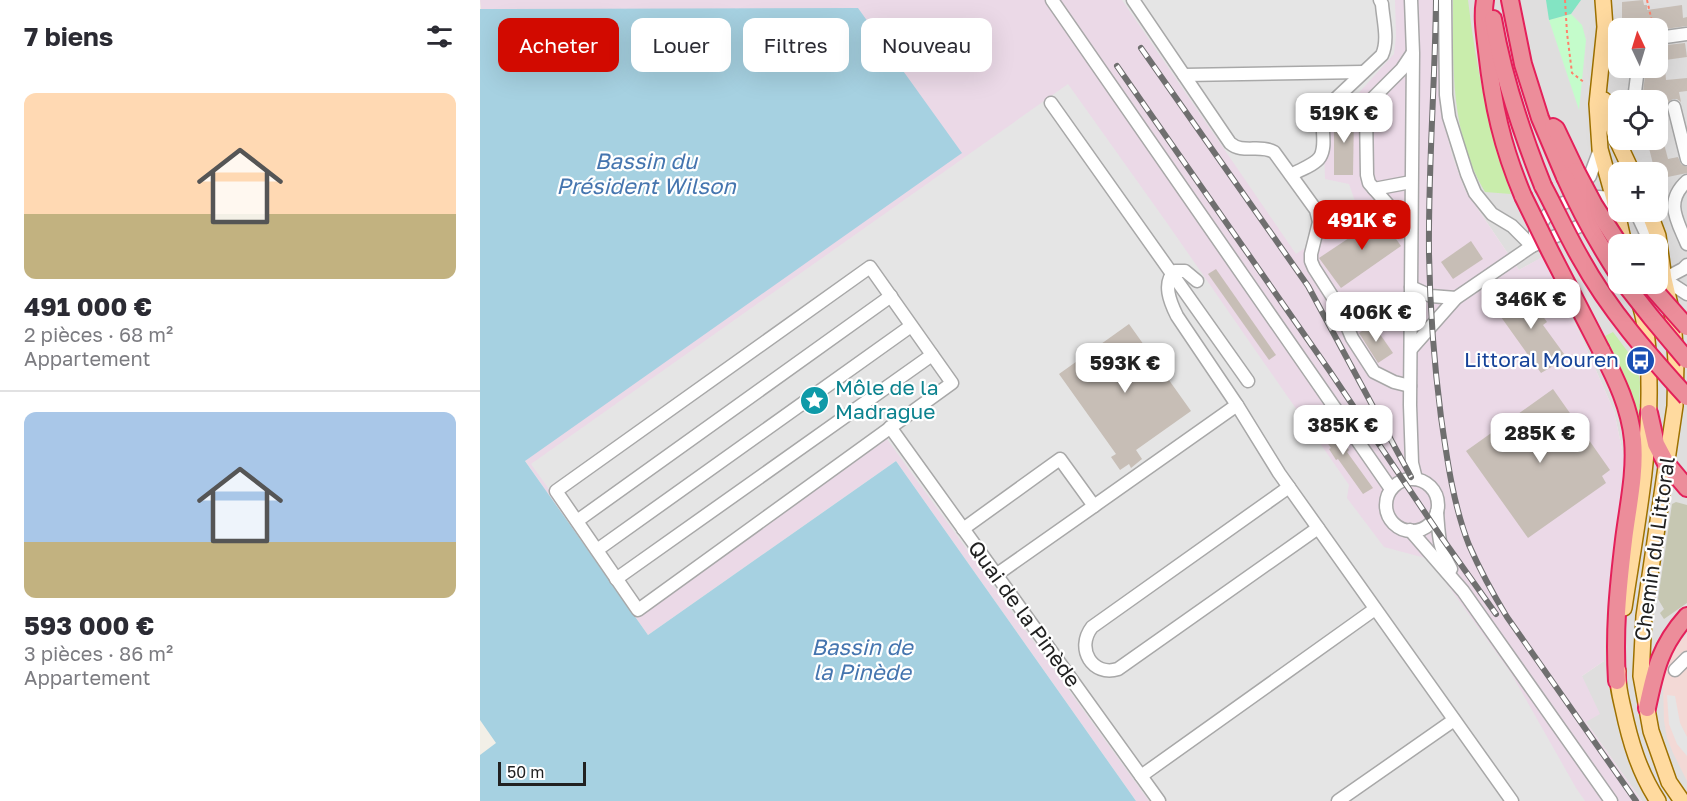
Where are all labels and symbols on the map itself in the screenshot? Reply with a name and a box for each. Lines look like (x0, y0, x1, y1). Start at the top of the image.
north arrow (1608, 18, 1668, 78)
pin: 519K € (1295, 93, 1393, 144)
water label: Bassin du Président Wilson (556, 147, 737, 199)
pin: 491K € (1313, 200, 1411, 251)
pin: 346K € (1482, 279, 1580, 330)
pin: 406K € (1327, 292, 1425, 343)
pin: 593K € (1076, 343, 1174, 394)
bus stop icon: Littoral Mouren (1624, 344, 1656, 376)
place label: Littoral Mouren (1464, 346, 1619, 372)
place label: Môle de la Madrague (835, 374, 939, 424)
place icon: Môle de la Madrague (798, 384, 830, 416)
pin: 385K € (1294, 405, 1392, 456)
pin: 285K € (1491, 413, 1589, 464)
street label: Chemin du Littoral (1628, 455, 1680, 643)
street label: Quai de la Pinède (963, 535, 1087, 692)
water label: Bassin de la Pinède (811, 633, 915, 685)
scale bar (498, 759, 586, 786)

